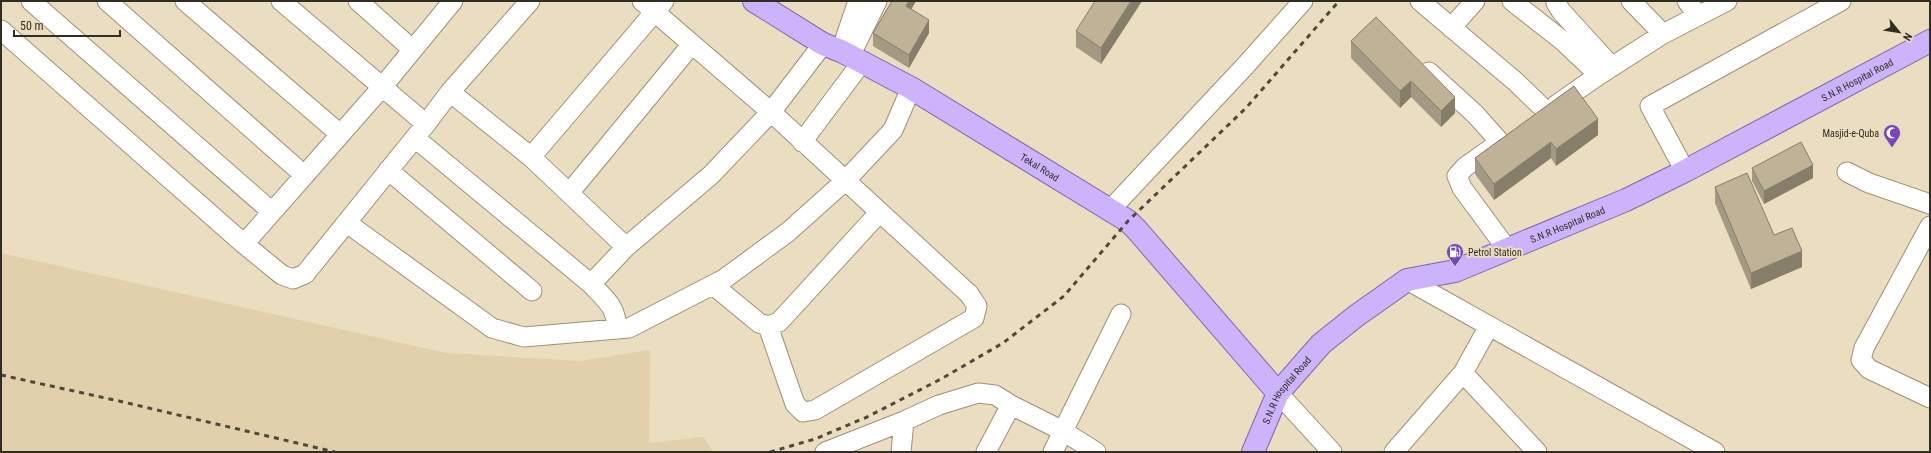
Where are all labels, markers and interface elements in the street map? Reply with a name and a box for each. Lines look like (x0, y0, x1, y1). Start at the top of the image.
scale bar (14, 12, 120, 38)
north arrow (1879, 12, 1919, 52)
text: 50 m (20, 19, 44, 33)
text: N (1900, 31, 1915, 43)
street label: S.N.R Hospital Road (1819, 57, 1895, 104)
mosque icon: Masjid-e-Quba (1882, 123, 1902, 148)
place label: Masjid-e-Quba (1822, 128, 1879, 139)
street label: Tekal Road (1018, 151, 1061, 183)
street label: S.N.R Hospital Road (1529, 204, 1607, 245)
fuel station icon: Petrol Station (1445, 242, 1465, 267)
place label: Petrol Station (1468, 247, 1522, 258)
street label: S.N.R Hospital Road (1261, 354, 1313, 426)

